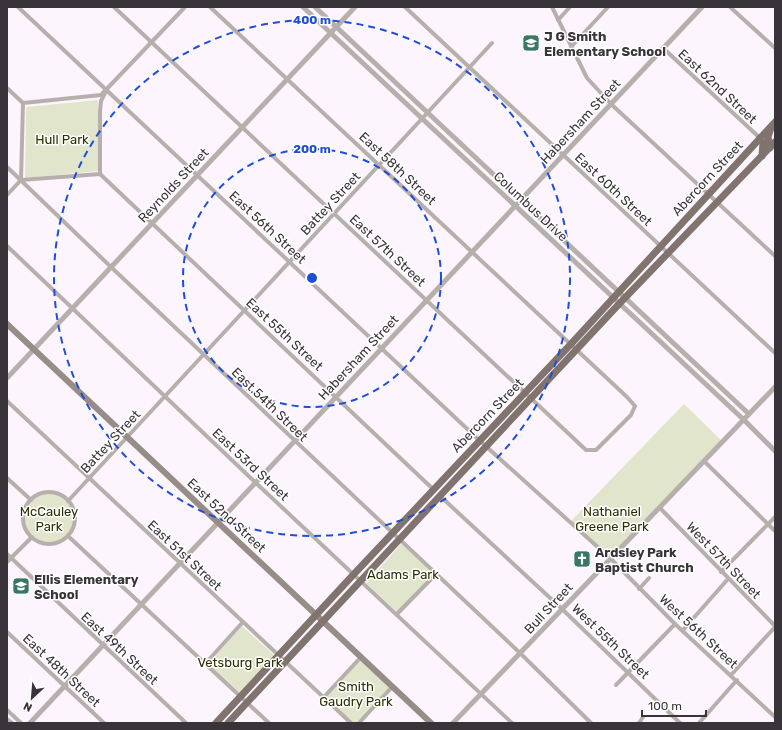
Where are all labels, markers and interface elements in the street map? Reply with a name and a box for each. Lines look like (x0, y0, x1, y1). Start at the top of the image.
text: 400 m (293, 13, 331, 27)
place label: J G Smith Elementary School (544, 29, 666, 59)
school or university icon: J G Smith Elementary School (521, 33, 541, 53)
street label: East 62nd Street (675, 46, 760, 127)
street label: Habersham Street (537, 76, 624, 167)
street label: East 58th Street (356, 129, 439, 208)
park label: Hull Park (35, 132, 89, 147)
street label: Abercorn Street (669, 138, 746, 219)
text: 200 m (293, 142, 331, 156)
street label: Reynolds Street (135, 145, 212, 226)
street label: East 60th Street (572, 150, 655, 229)
street label: Columbus Drive (491, 168, 571, 244)
street label: Battey Street (297, 169, 363, 238)
street label: East 56th Street (226, 188, 309, 267)
street label: East 57th Street (347, 211, 429, 289)
centre of rings (305, 271, 319, 285)
street label: East 55th Street (243, 295, 326, 374)
street label: Habersham Street (315, 312, 402, 403)
street label: East 54th Street (229, 364, 311, 444)
street label: Abercorn Street (448, 375, 526, 455)
street label: Battey Street (77, 407, 143, 476)
street label: East 53rd Street (209, 425, 292, 504)
street label: East 52nd Street (184, 475, 269, 556)
park label: McCauley Park (20, 504, 78, 534)
park label: Nathaniel Greene Park (575, 504, 649, 534)
street label: East 51st Street (145, 517, 225, 593)
street label: West 57th Street (683, 519, 764, 602)
place label: Ardsley Park Baptist Church (595, 545, 694, 575)
church icon: Ardsley Park Baptist Church (572, 549, 592, 569)
park label: Adams Park (367, 567, 439, 582)
place label: Ellis Elementary School (34, 572, 139, 602)
school or university icon: Ellis Elementary School (11, 576, 31, 596)
street label: Bull Street (521, 580, 576, 637)
street label: West 56th Street (656, 591, 741, 672)
street label: West 55th Street (569, 601, 652, 682)
street label: East 49th Street (78, 609, 161, 688)
street label: East 48th Street (20, 631, 103, 710)
park label: Vetsburg Park (197, 655, 283, 671)
north arrow (12, 678, 52, 718)
park label: Smith Gaudry Park (319, 679, 393, 709)
scale bar (642, 692, 706, 718)
text: N (21, 699, 34, 714)
text: 100 m (648, 699, 682, 713)

